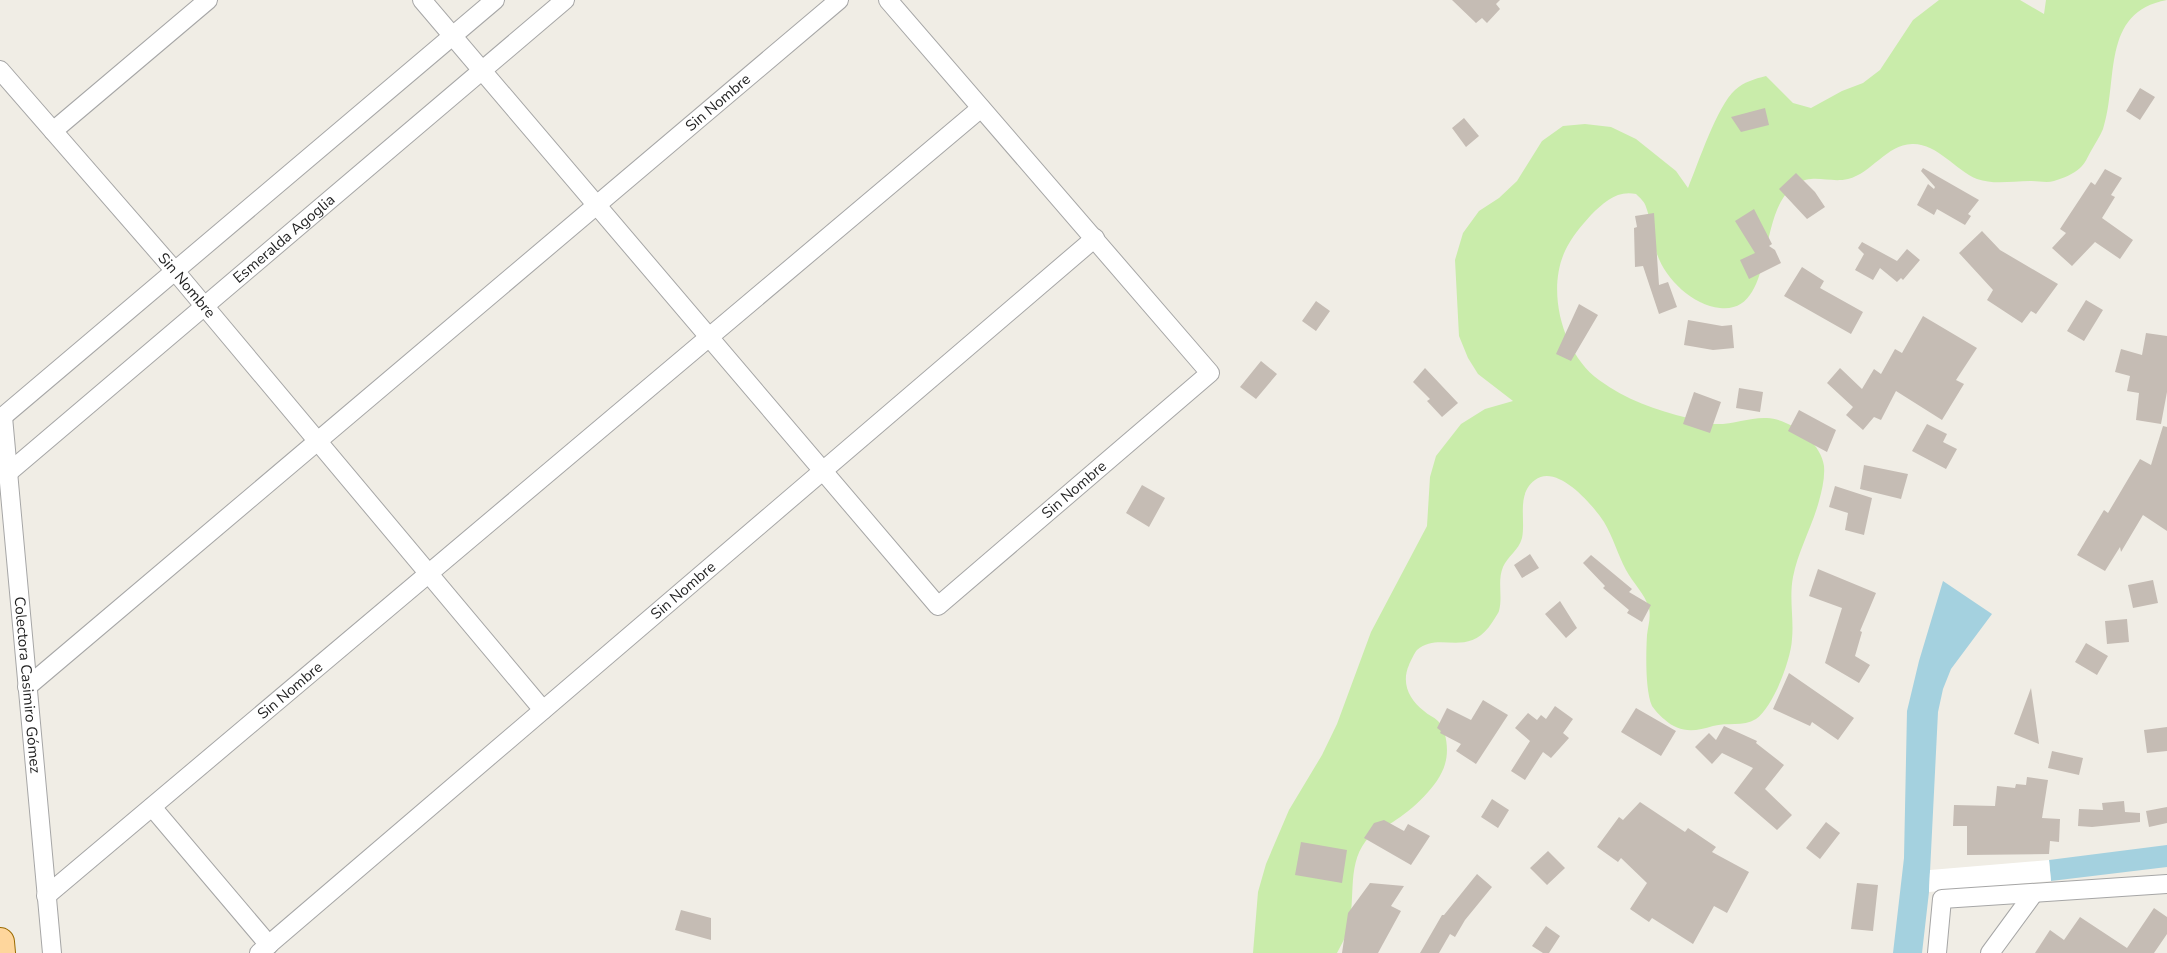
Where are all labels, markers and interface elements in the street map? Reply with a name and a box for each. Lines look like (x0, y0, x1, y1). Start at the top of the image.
street label: Sin Nombre (681, 69, 755, 136)
street label: Esmeralda Agoglia (229, 190, 339, 288)
street label: Sin Nombre (154, 248, 220, 322)
street label: Sin Nombre (1037, 456, 1111, 523)
street label: Sin Nombre (646, 557, 720, 624)
street label: Colectora Casimiro Gómez (9, 596, 46, 774)
street label: Sin Nombre (253, 657, 327, 724)

